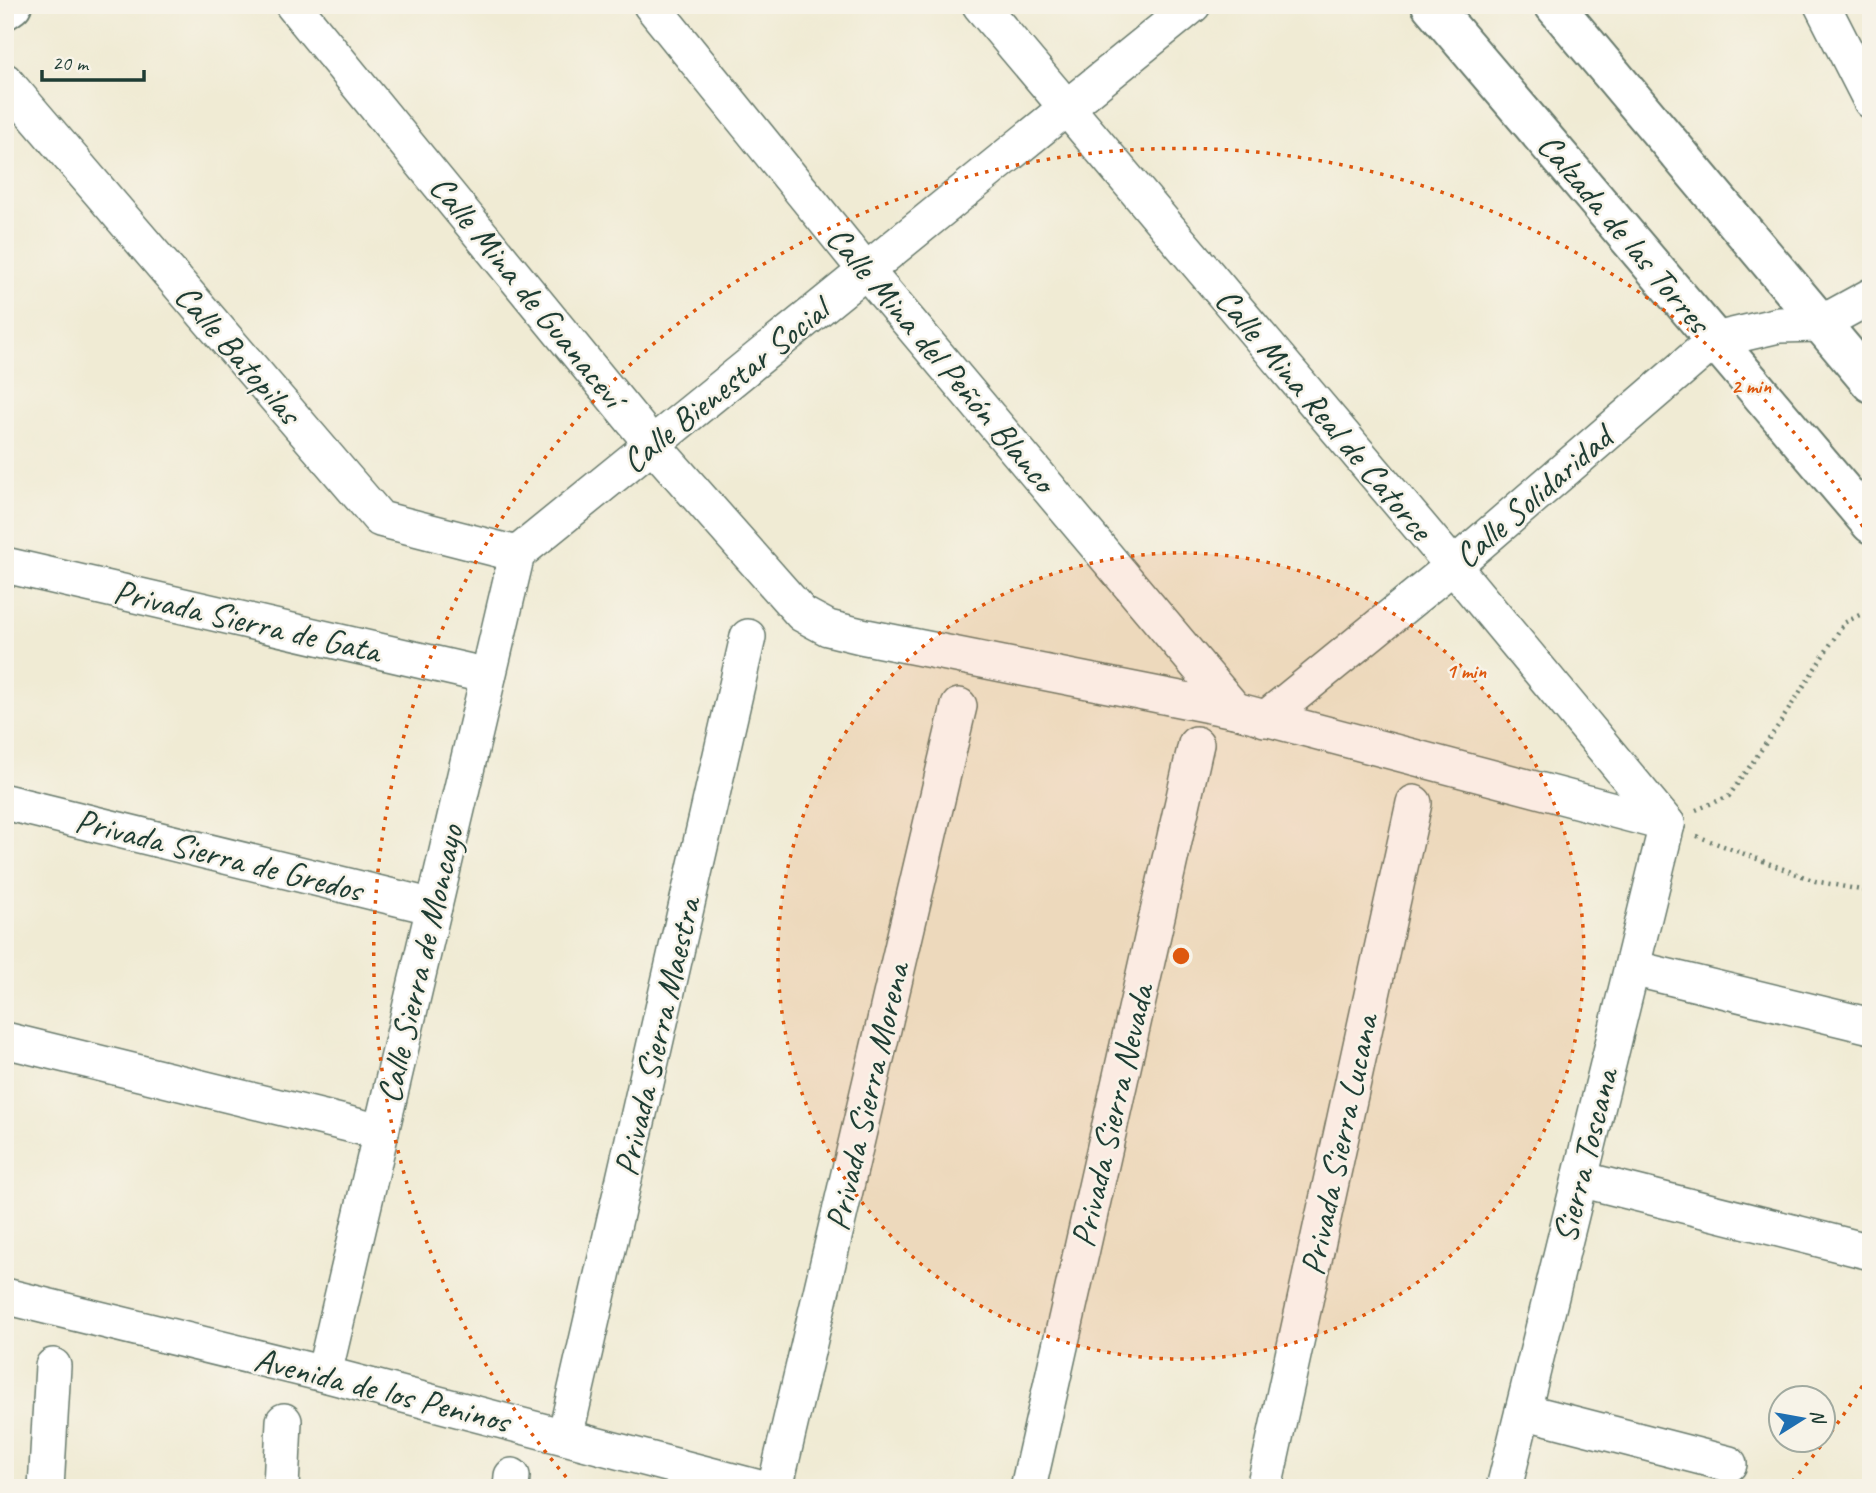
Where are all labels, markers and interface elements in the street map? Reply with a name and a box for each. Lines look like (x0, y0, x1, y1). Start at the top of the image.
scale bar (42, 38, 144, 82)
text: 20 m (52, 50, 90, 76)
street label: Calzada de las Torres (1527, 124, 1723, 345)
street label: Calle Mina de Guanaceví (420, 166, 639, 421)
street label: Calle Mina del Peñón Blanco (816, 217, 1068, 504)
street label: Calle Batopilas (165, 274, 313, 436)
street label: Calle Mina Real de Catorce (1205, 278, 1445, 552)
street label: Calle Bienestar Social (612, 285, 842, 483)
text: 2 min (1731, 373, 1771, 399)
street label: Calle Solidaridad (1445, 413, 1625, 578)
street label: Privada Sierra de Gata (109, 568, 387, 674)
text: 1 min (1446, 658, 1486, 684)
street label: Privada Sierra de Gredos (71, 798, 370, 913)
street label: Calle Sierra de Moncayo (366, 819, 474, 1107)
street label: Privada Sierra Maestra (603, 891, 711, 1180)
centre of rings (1169, 944, 1193, 968)
street label: Privada Sierra Morena (814, 956, 920, 1235)
street label: Privada Sierra Nevada (1060, 978, 1165, 1252)
street label: Privada Sierra Lucana (1289, 1008, 1389, 1279)
street label: Sierra Toscana (1542, 1062, 1629, 1248)
street label: Avenida de los Peninos (250, 1337, 517, 1444)
north arrow (1768, 1384, 1838, 1454)
text: N (1805, 1408, 1831, 1427)

